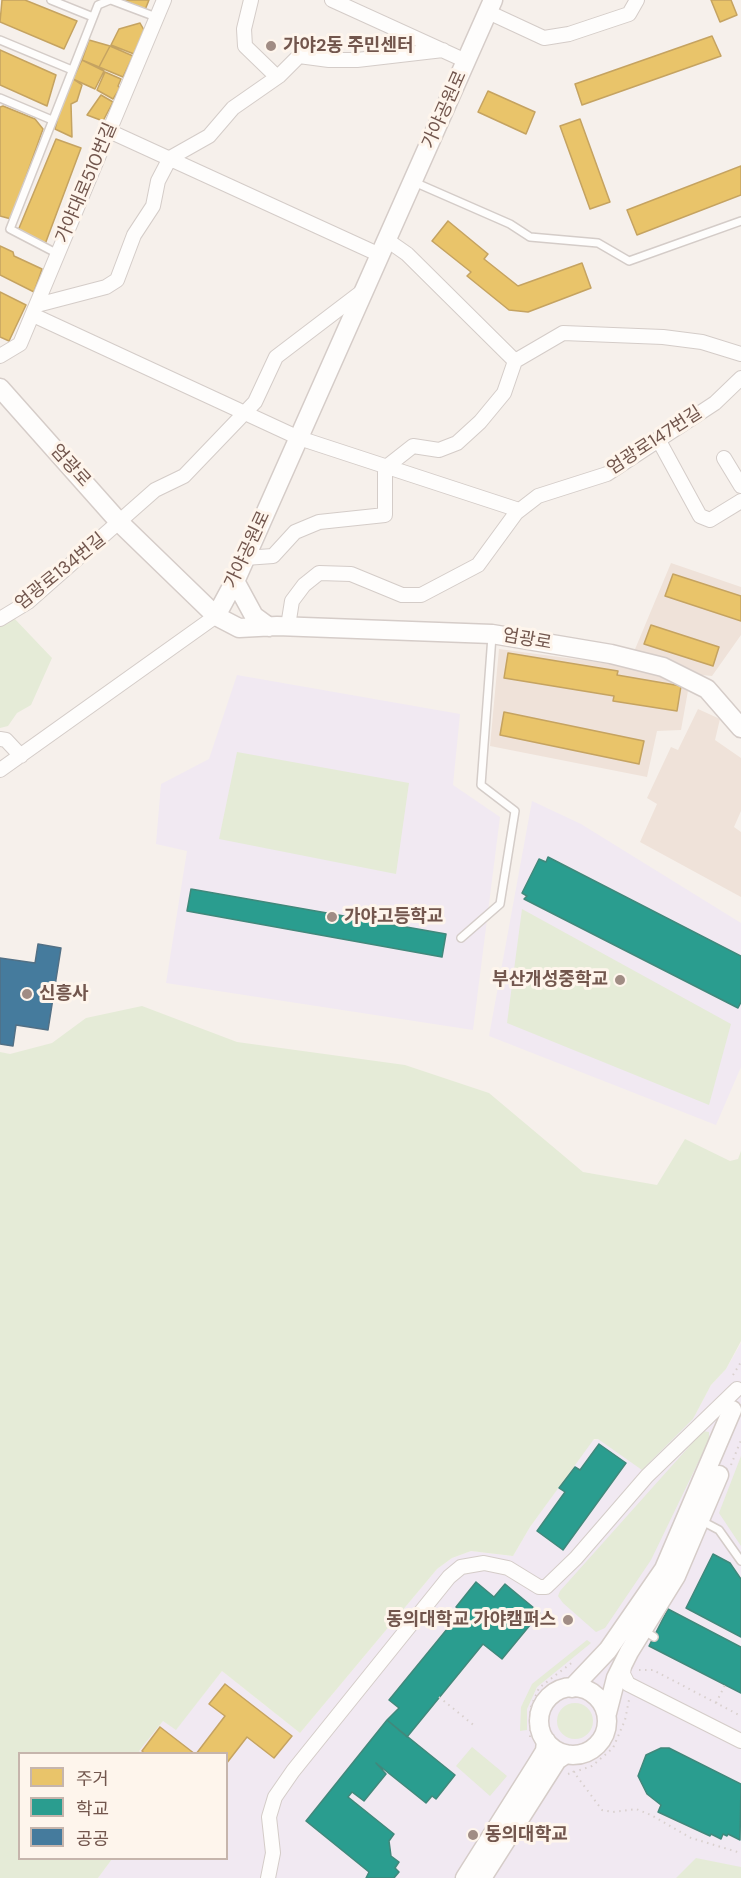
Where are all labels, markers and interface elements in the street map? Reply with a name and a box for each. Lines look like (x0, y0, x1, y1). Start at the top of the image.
place label: 가야2동 주민센터 (283, 35, 414, 57)
marker: 가야2동 주민센터 (264, 39, 278, 53)
street label: 가야공원로 (418, 68, 472, 152)
street label: 가야대로510번길 (52, 120, 122, 246)
street label: 엄광로147번길 (603, 402, 707, 480)
street label: 엄광로 (45, 440, 95, 492)
street label: 가야공원로 (221, 508, 275, 592)
street label: 엄광로134번길 (11, 529, 111, 615)
street label: 엄광로 (501, 625, 553, 655)
place label: 가야고등학교 (344, 906, 443, 928)
marker: 가야고등학교 (325, 910, 339, 924)
place label: 부산개성중학교 (492, 969, 608, 991)
marker: 부산개성중학교 (613, 973, 627, 987)
place label: 신흥사 (39, 983, 89, 1005)
marker: 신흥사 (20, 987, 34, 1001)
place label: 동의대학교 가야캠퍼스 (386, 1609, 556, 1631)
marker: 동의대학교 가야캠퍼스 (561, 1613, 575, 1627)
legend (18, 1752, 228, 1860)
text: 주거 (76, 1767, 109, 1791)
text: 학교 (76, 1797, 109, 1821)
place label: 동의대학교 (485, 1824, 568, 1846)
text: 공공 (76, 1827, 109, 1851)
marker: 동의대학교 (466, 1828, 480, 1842)

